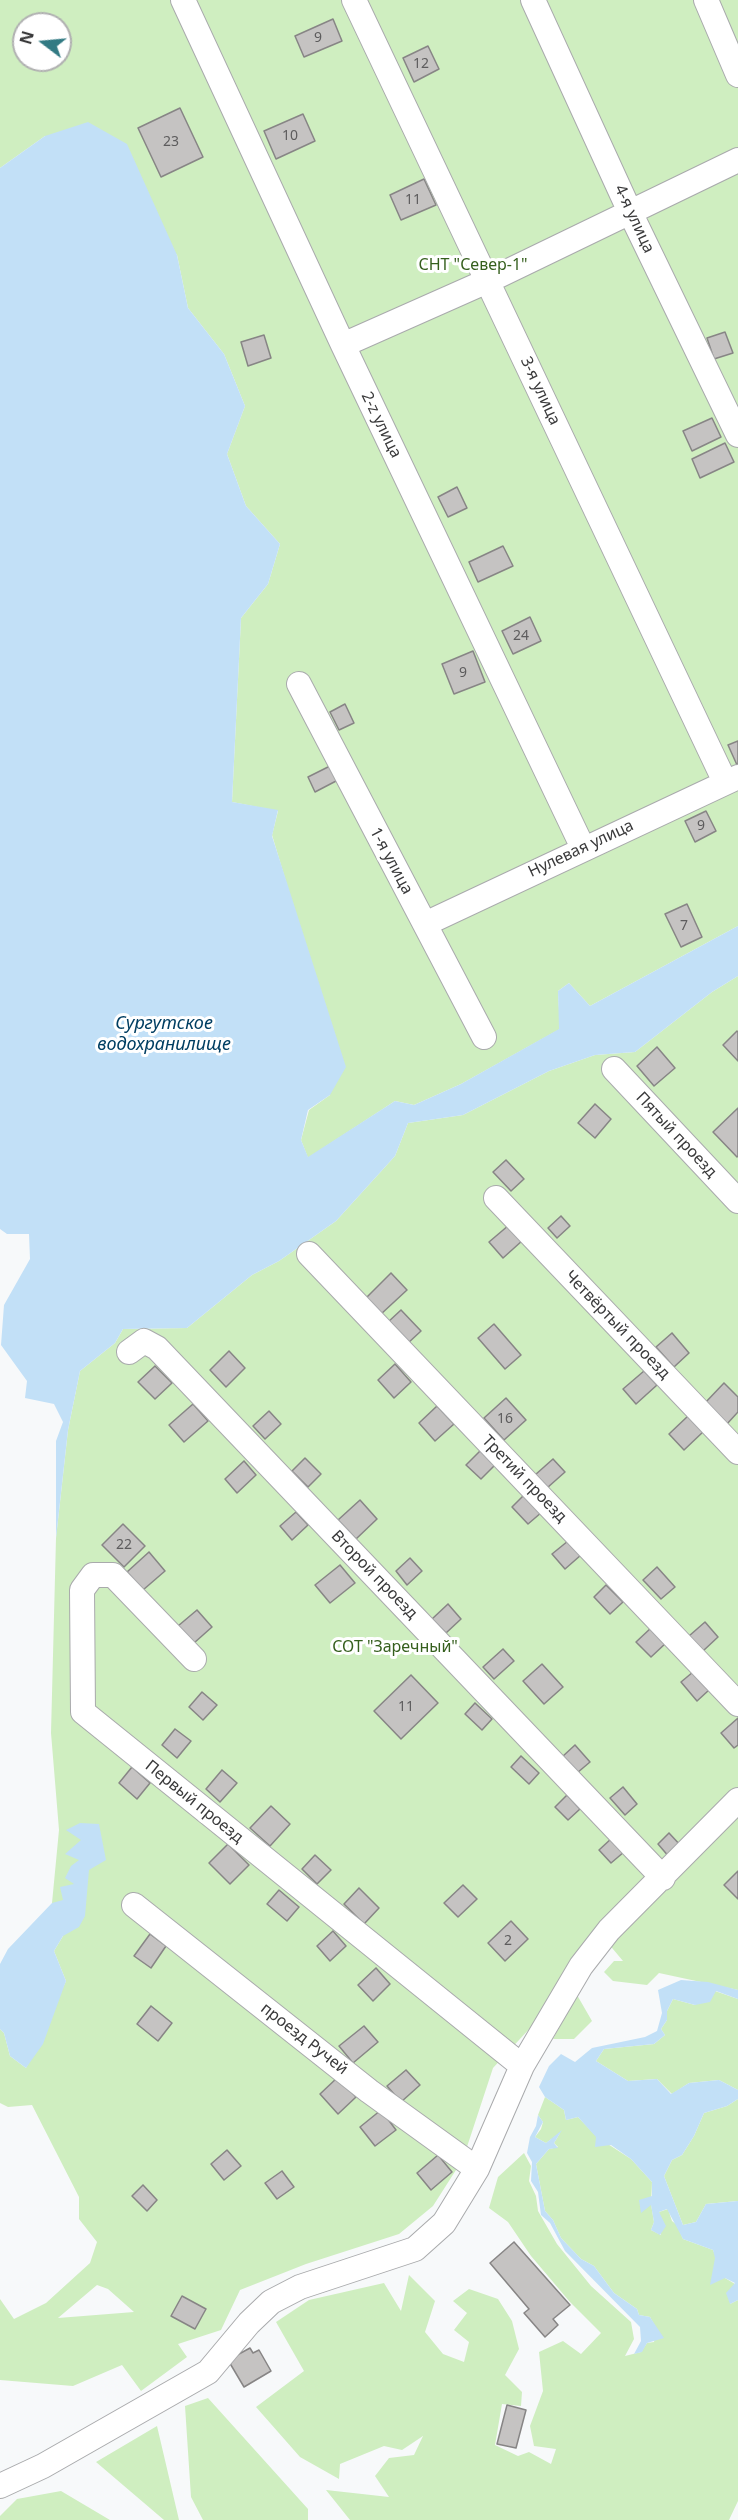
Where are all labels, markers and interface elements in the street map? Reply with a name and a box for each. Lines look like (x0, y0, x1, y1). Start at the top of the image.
north arrow (12, 12, 72, 72)
text: N (14, 28, 39, 47)
house number: 9 (314, 30, 322, 46)
house number: 12 (413, 56, 429, 72)
house number: 10 (282, 128, 298, 144)
house number: 23 (163, 134, 179, 150)
street label: 4-я улица (610, 182, 658, 256)
house number: 11 (405, 192, 421, 208)
park label: СНТ "Север-1" (418, 255, 528, 275)
street label: 3-я улица (516, 354, 564, 428)
street label: 2-z улица (357, 389, 405, 461)
house number: 24 (513, 628, 529, 644)
house number: 9 (459, 665, 467, 681)
street label: Нулевая улица (525, 816, 637, 882)
house number: 9 (697, 818, 705, 834)
street label: 1-я улица (365, 824, 417, 898)
house number: 7 (680, 918, 688, 934)
water label: Сургутское водохранилище (97, 1013, 231, 1056)
street label: Пятый проезд (632, 1088, 720, 1182)
street label: Четвёртый проезд (560, 1267, 674, 1383)
house number: 16 (497, 1411, 513, 1427)
street label: Третий проезд (478, 1431, 570, 1527)
street label: Второй проезд (327, 1527, 421, 1623)
house number: 22 (116, 1537, 132, 1553)
park label: СОТ "Заречный" (332, 1637, 458, 1657)
house number: 11 (398, 1699, 414, 1715)
street label: Первый проезд (141, 1757, 247, 1847)
house number: 2 (504, 1933, 512, 1949)
street label: проезд Ручей (257, 1999, 351, 2079)

